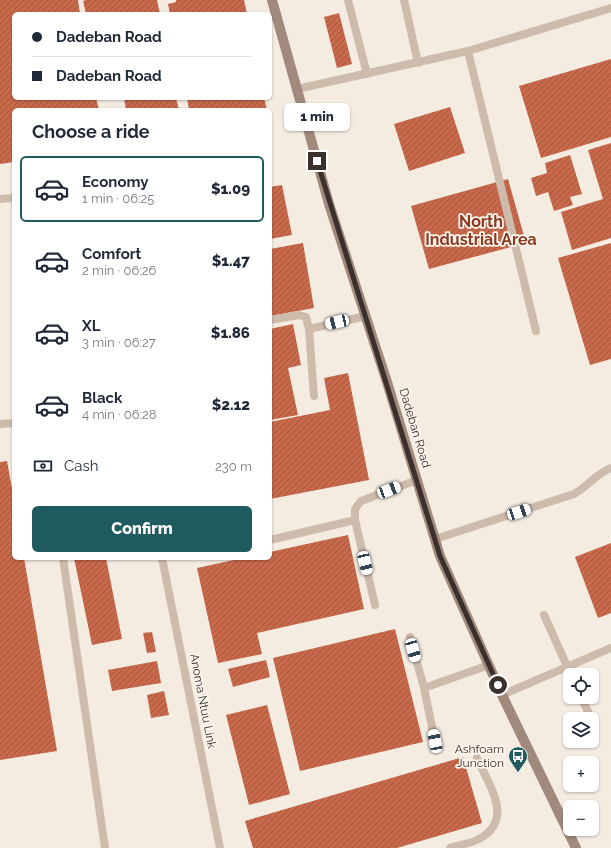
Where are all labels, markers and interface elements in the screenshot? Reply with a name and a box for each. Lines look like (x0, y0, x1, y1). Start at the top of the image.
text: Dadeban Road (56, 28, 162, 46)
text: Dadeban Road (56, 67, 162, 85)
callout: 1 min (284, 103, 350, 131)
text: 1 min (300, 109, 334, 124)
text: Choose a ride (32, 121, 150, 142)
route end (308, 152, 326, 170)
icon: car (34, 171, 70, 207)
text: Economy (82, 173, 149, 191)
text: $1.09 (211, 180, 250, 198)
text: 1 min · 06:25 (82, 191, 154, 206)
district label: North Industrial Area (425, 212, 537, 249)
icon: car (34, 243, 70, 279)
text: Comfort (82, 245, 141, 263)
text: $1.47 (212, 252, 250, 270)
text: 2 min · 06:26 (82, 263, 156, 278)
car (324, 313, 350, 331)
icon: car (34, 315, 70, 351)
text: XL (82, 317, 100, 335)
text: $1.86 (211, 324, 250, 342)
text: 3 min · 06:27 (82, 335, 156, 350)
icon: car (34, 387, 70, 423)
street label: Dadeban Road (396, 387, 434, 469)
text: Black (82, 389, 122, 407)
text: $2.12 (212, 396, 250, 414)
text: 4 min · 06:28 (82, 407, 157, 422)
icon: cash (32, 455, 54, 477)
text: Cash (64, 457, 98, 475)
text: 230 m (215, 459, 252, 474)
car (376, 480, 402, 500)
car (506, 503, 532, 521)
button: Confirm (32, 506, 252, 552)
car (356, 550, 374, 576)
car (404, 637, 422, 663)
street label: Anoma Ntuu Link (187, 652, 219, 750)
map controls (563, 668, 599, 836)
button: locate (563, 668, 599, 704)
route start (489, 676, 507, 694)
button: layers (563, 712, 599, 748)
car (427, 728, 443, 754)
place label: Ashfoam Junction (455, 742, 504, 770)
bus stop icon: Ashfoam Junction (507, 745, 529, 773)
button: + (563, 756, 599, 792)
button: − (563, 800, 599, 836)

